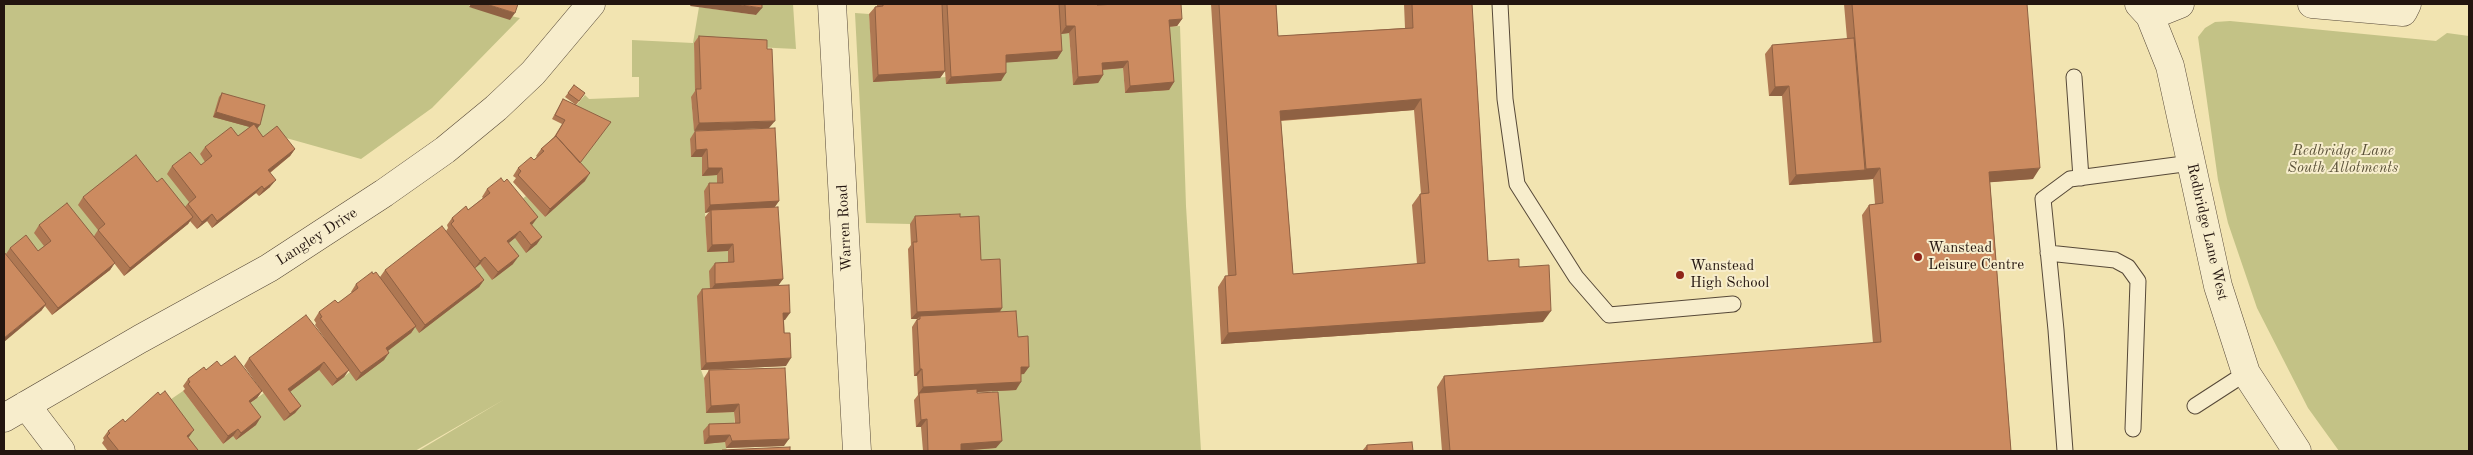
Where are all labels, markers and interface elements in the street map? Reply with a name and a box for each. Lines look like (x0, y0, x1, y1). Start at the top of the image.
park label: Redbridge Lane South Allotments (2288, 142, 2398, 177)
street label: Redbridge Lane West (2182, 162, 2232, 302)
street label: Warren Road (834, 184, 856, 272)
street label: Langley Drive (273, 204, 361, 270)
place label: Wanstead Leisure Centre (1928, 239, 2024, 274)
marker: Wanstead Leisure Centre (1912, 251, 1924, 263)
place label: Wanstead High School (1690, 257, 1769, 292)
marker: Wanstead High School (1674, 269, 1686, 281)

